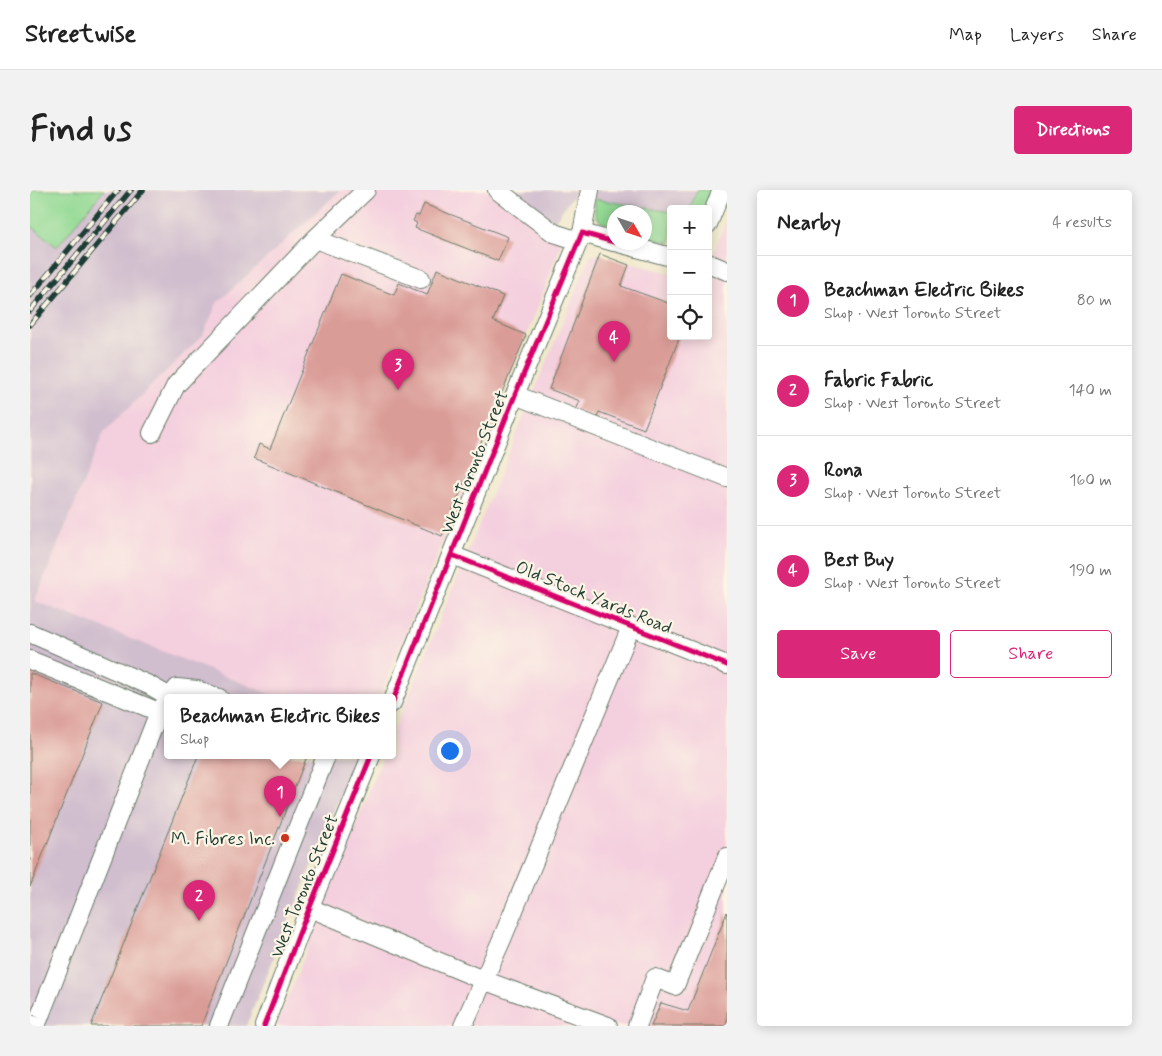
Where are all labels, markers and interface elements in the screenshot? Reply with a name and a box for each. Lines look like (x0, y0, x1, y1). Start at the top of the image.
text: Streetwise (25, 19, 136, 50)
text: Map (949, 23, 982, 47)
text: Layers (1010, 23, 1064, 47)
text: Share (1092, 23, 1137, 47)
button: Directions (1014, 106, 1132, 154)
text: Find us (30, 107, 132, 153)
north arrow (607, 205, 652, 250)
map controls (667, 205, 712, 340)
button: + (667, 205, 712, 250)
text: Nearby (777, 209, 841, 237)
text: 4 results (1052, 212, 1112, 233)
button: − (667, 250, 712, 295)
text: Beachman Electric Bikes (824, 278, 1024, 303)
text: 1 (789, 290, 797, 311)
text: 80 m (1077, 290, 1112, 311)
button: locate (667, 295, 712, 340)
text: Shop · West Toronto Street (824, 303, 1001, 324)
pin: 4 (598, 321, 630, 362)
pin: 3 (382, 349, 414, 390)
text: Fabric Fabric (824, 368, 933, 393)
text: 2 (789, 380, 797, 401)
text: 140 m (1068, 380, 1112, 401)
street label: West Toronto Street (435, 387, 515, 538)
text: Shop · West Toronto Street (824, 393, 1001, 414)
text: Rona (824, 458, 863, 483)
text: 3 (789, 470, 797, 491)
text: 160 m (1069, 470, 1112, 491)
text: Shop · West Toronto Street (824, 483, 1001, 504)
text: Best Buy (824, 548, 894, 573)
street label: Old Stock Yards Road (512, 556, 675, 640)
text: 4 (788, 560, 798, 581)
text: 190 m (1069, 560, 1112, 581)
text: Shop · West Toronto Street (824, 573, 1001, 594)
button: Save (777, 630, 940, 678)
button: Share (950, 630, 1112, 678)
popup (164, 694, 396, 759)
text: Beachman Electric Bikes (180, 704, 380, 729)
text: Shop (180, 729, 209, 750)
your location (437, 738, 463, 764)
pin: 1 (264, 776, 296, 817)
street label: West Toronto Street (265, 811, 345, 962)
place label: M. Fibres Inc. (171, 827, 275, 851)
marker: M. Fibres Inc. (279, 832, 291, 844)
pin: 2 (183, 880, 215, 921)

